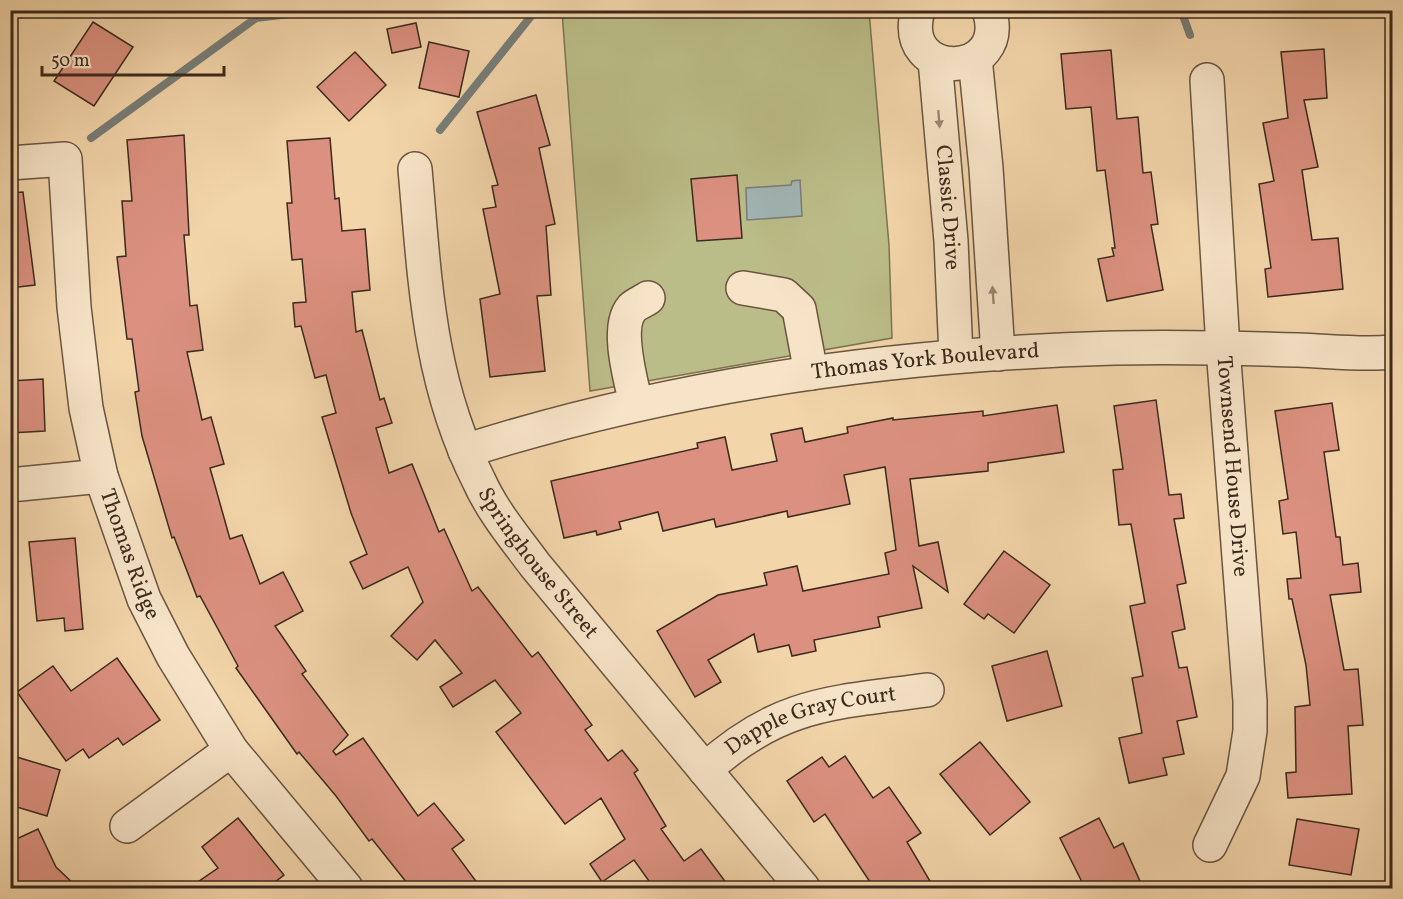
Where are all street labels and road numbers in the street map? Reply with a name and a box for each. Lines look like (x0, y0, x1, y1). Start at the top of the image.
street label: Classic Drive (927, 144, 968, 271)
street label: Thomas York Boulevard (809, 336, 1040, 388)
street label: Townsend House Drive (1208, 355, 1256, 578)
street label: Springhouse Street (469, 482, 606, 646)
street label: Thomas Ridge (91, 485, 168, 625)
street label: Dapple Gray Court (719, 679, 898, 763)

